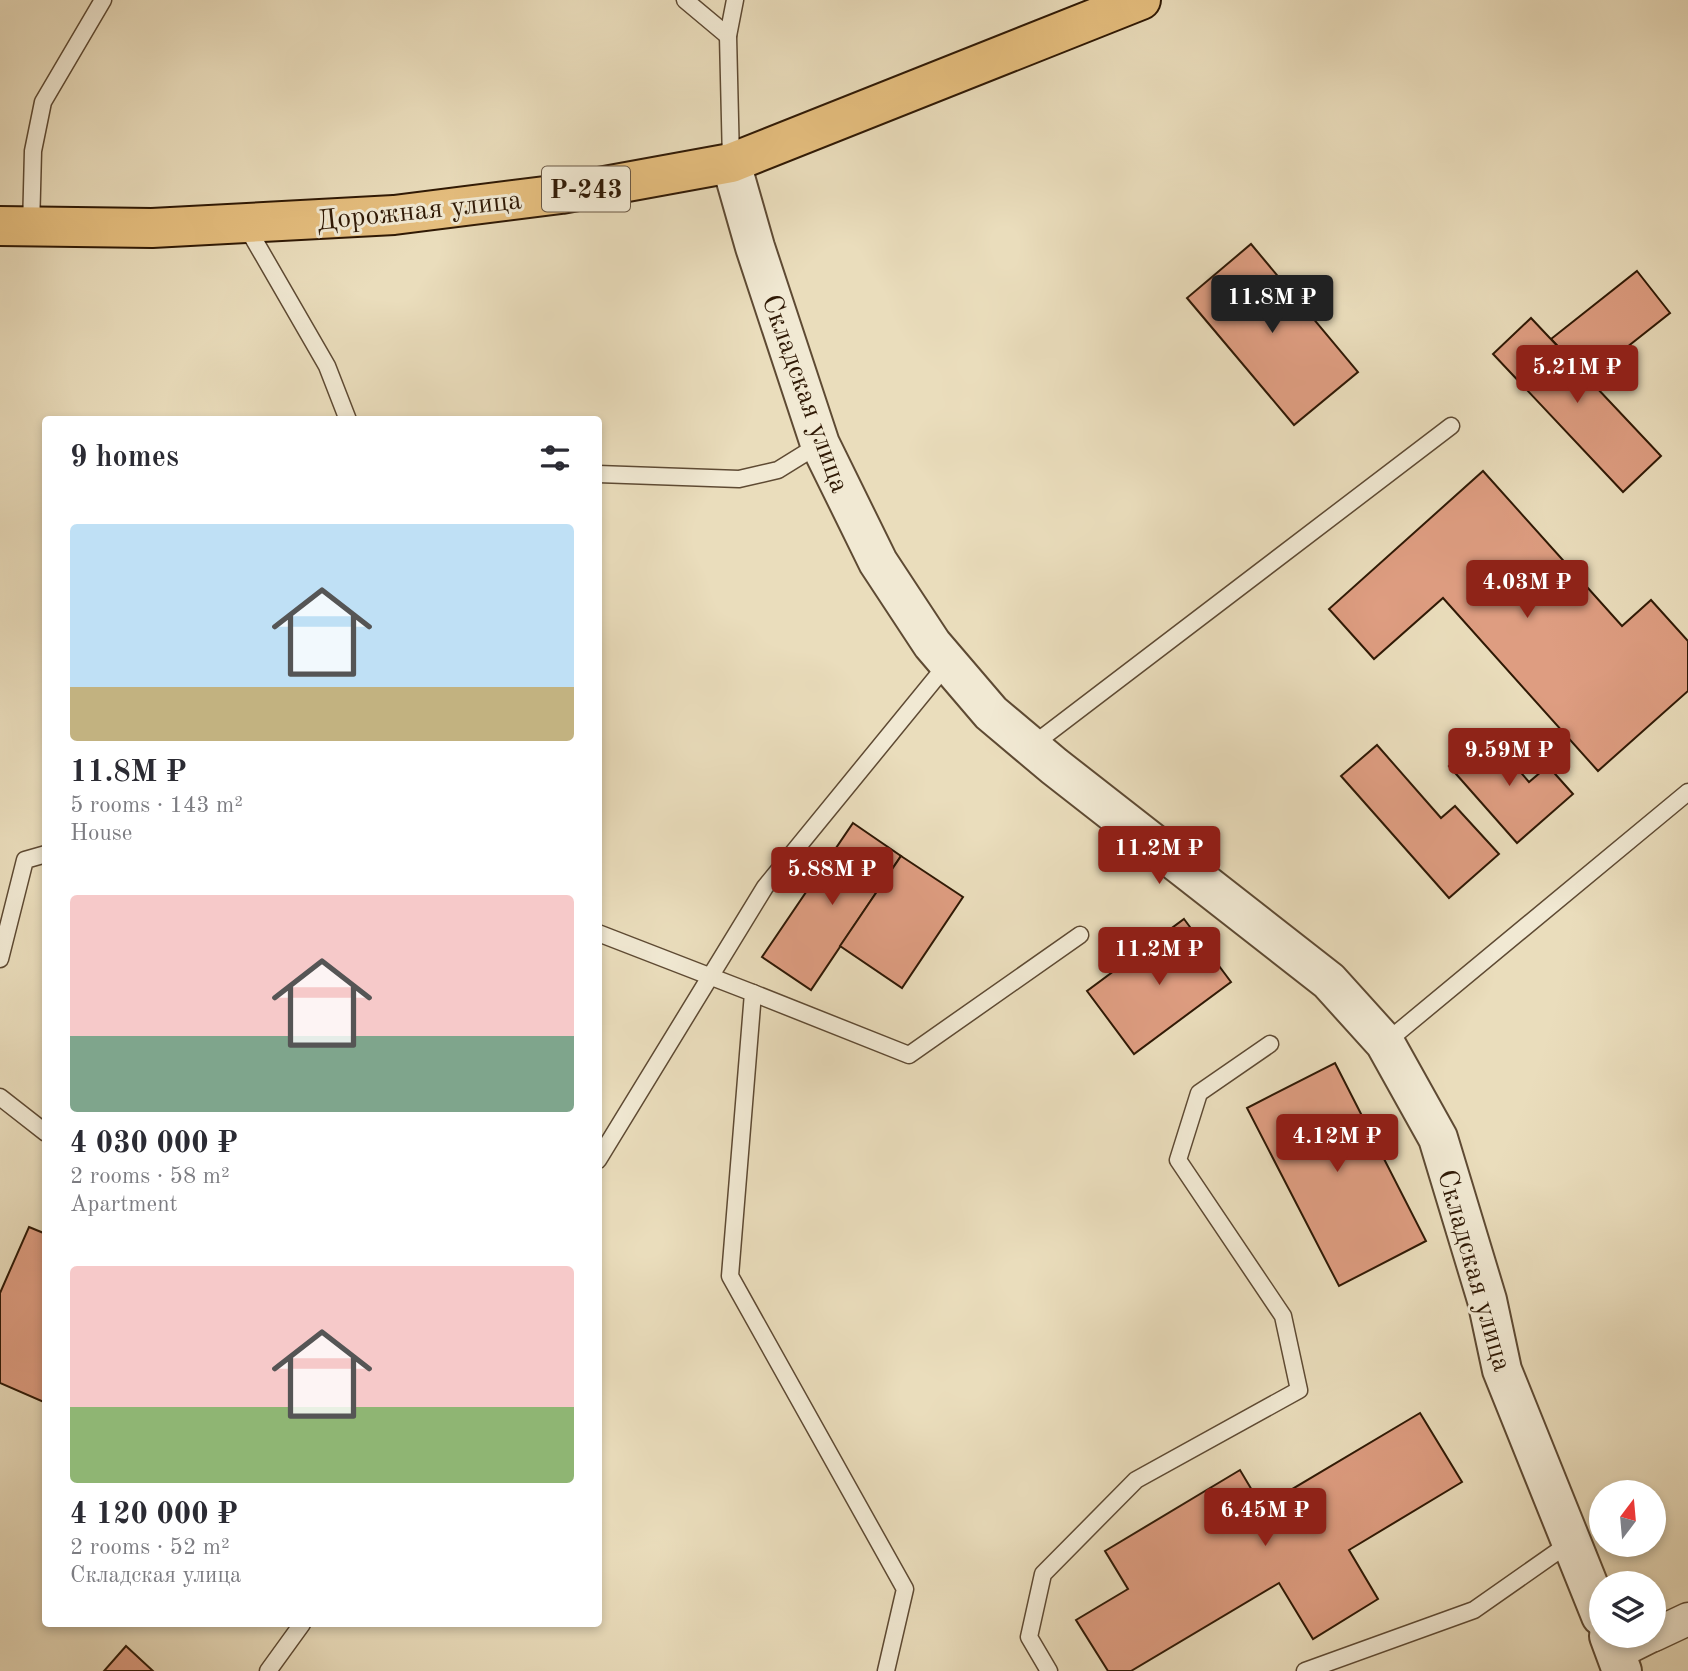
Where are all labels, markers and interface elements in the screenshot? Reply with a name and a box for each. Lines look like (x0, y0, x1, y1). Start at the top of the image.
road number: Р-243 (542, 166, 630, 212)
street label: Дорожная улица (315, 187, 524, 237)
pin: 11.8M ₽ (1207, 276, 1337, 335)
text: 11.8M ₽ (1227, 286, 1317, 309)
street label: Складская улица (755, 291, 853, 497)
pin: 5.21M ₽ (1512, 346, 1642, 405)
text: 5.21M ₽ (1532, 356, 1622, 379)
icon: filters (536, 439, 574, 477)
text: 9 homes (70, 443, 179, 473)
pin: 4.03M ₽ (1462, 560, 1592, 620)
icon: home (259, 569, 385, 695)
text: 4.03M ₽ (1482, 571, 1572, 594)
pin: 9.59M ₽ (1444, 728, 1574, 788)
text: 9.59M ₽ (1464, 739, 1554, 762)
text: 11.8M ₽ (70, 758, 187, 788)
text: 5 rooms · 143 m² (70, 794, 243, 817)
text: House (70, 822, 132, 845)
pin: 11.2M ₽ (1094, 826, 1224, 886)
text: 11.2M ₽ (1114, 837, 1204, 860)
pin: 5.88M ₽ (767, 848, 897, 907)
text: 5.88M ₽ (787, 858, 877, 881)
pin: 11.2M ₽ (1094, 928, 1224, 987)
text: 11.2M ₽ (1114, 938, 1204, 961)
icon: home (259, 940, 385, 1066)
pin: 4.12M ₽ (1272, 1114, 1402, 1174)
text: 4.12M ₽ (1292, 1125, 1382, 1148)
text: 4 030 000 ₽ (70, 1129, 238, 1159)
text: 2 rooms · 58 m² (70, 1165, 230, 1188)
street label: Складская улица (1431, 1167, 1515, 1375)
text: Apartment (70, 1193, 178, 1216)
icon: home (259, 1311, 385, 1437)
north arrow (1589, 1480, 1666, 1558)
map controls (1589, 1480, 1666, 1648)
pin: 6.45M ₽ (1200, 1488, 1330, 1548)
text: 6.45M ₽ (1220, 1499, 1310, 1522)
text: 4 120 000 ₽ (70, 1500, 238, 1530)
text: 2 rooms · 52 m² (70, 1536, 230, 1559)
text: Складская улица (70, 1564, 241, 1587)
button: layers (1589, 1571, 1666, 1648)

